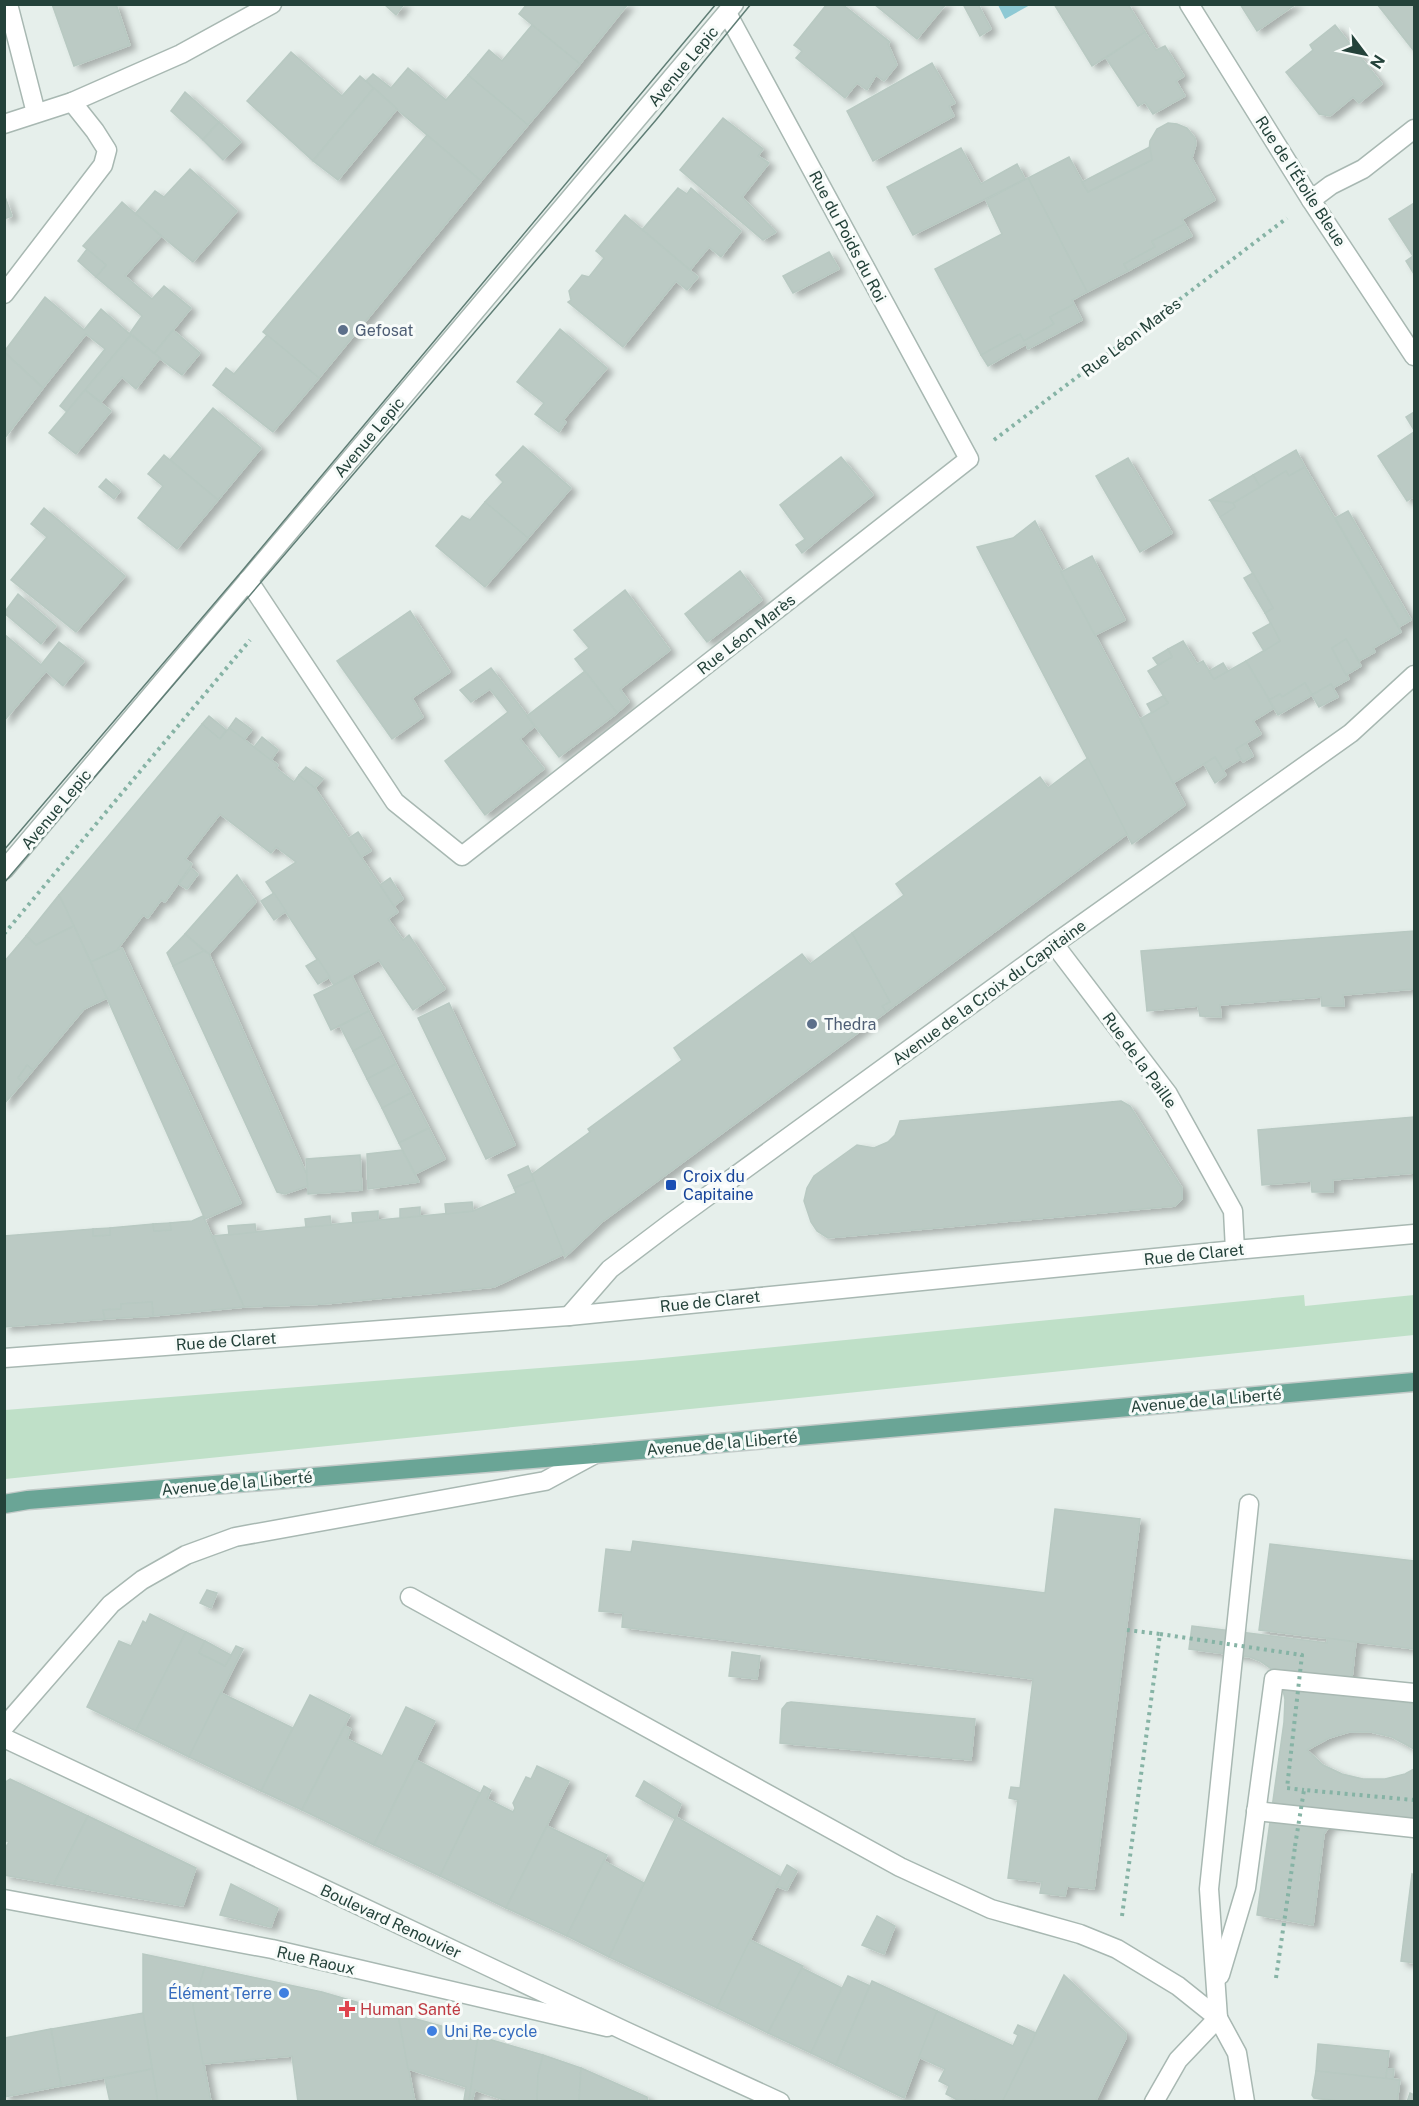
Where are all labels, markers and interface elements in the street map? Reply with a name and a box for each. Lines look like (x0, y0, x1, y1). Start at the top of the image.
street label: Avenue Lepic (644, 22, 722, 110)
north arrow (1335, 24, 1395, 84)
text: N (1366, 51, 1389, 72)
street label: Rue de l'Étoile Bleue (1251, 112, 1351, 250)
street label: Rue du Poids du Roi (805, 167, 890, 305)
street label: Rue Léon Marès (1078, 294, 1185, 381)
place label: Gefosat (355, 321, 414, 340)
marker: Gefosat (336, 323, 350, 337)
street label: Avenue Lepic (330, 393, 408, 481)
street label: Rue Léon Marès (693, 590, 799, 679)
street label: Avenue Lepic (17, 765, 95, 853)
street label: Avenue de la Croix du Capitaine (889, 916, 1090, 1069)
street label: Rue de la Paille (1099, 1009, 1181, 1112)
place label: Thedra (824, 1015, 876, 1034)
marker: Thedra (805, 1017, 819, 1031)
place label: Croix du Capitaine (683, 1167, 754, 1204)
marker: Croix du Capitaine (664, 1178, 678, 1192)
street label: Rue de Claret (1143, 1240, 1245, 1269)
street label: Rue de Claret (659, 1287, 761, 1316)
street label: Rue de Claret (175, 1329, 277, 1354)
street label: Avenue de la Liberté (1130, 1384, 1282, 1417)
street label: Avenue de la Liberté (646, 1427, 798, 1460)
street label: Avenue de la Liberté (161, 1467, 313, 1500)
street label: Boulevard Renouvier (317, 1880, 464, 1962)
street label: Rue Raoux (275, 1942, 357, 1979)
place label: Élément Terre (168, 1983, 272, 2003)
marker: Élément Terre (277, 1986, 291, 2000)
marker: Human Santé (338, 2000, 356, 2018)
place label: Human Santé (360, 2000, 461, 2019)
place label: Uni Re-cycle (444, 2022, 537, 2041)
marker: Uni Re-cycle (425, 2024, 439, 2038)

